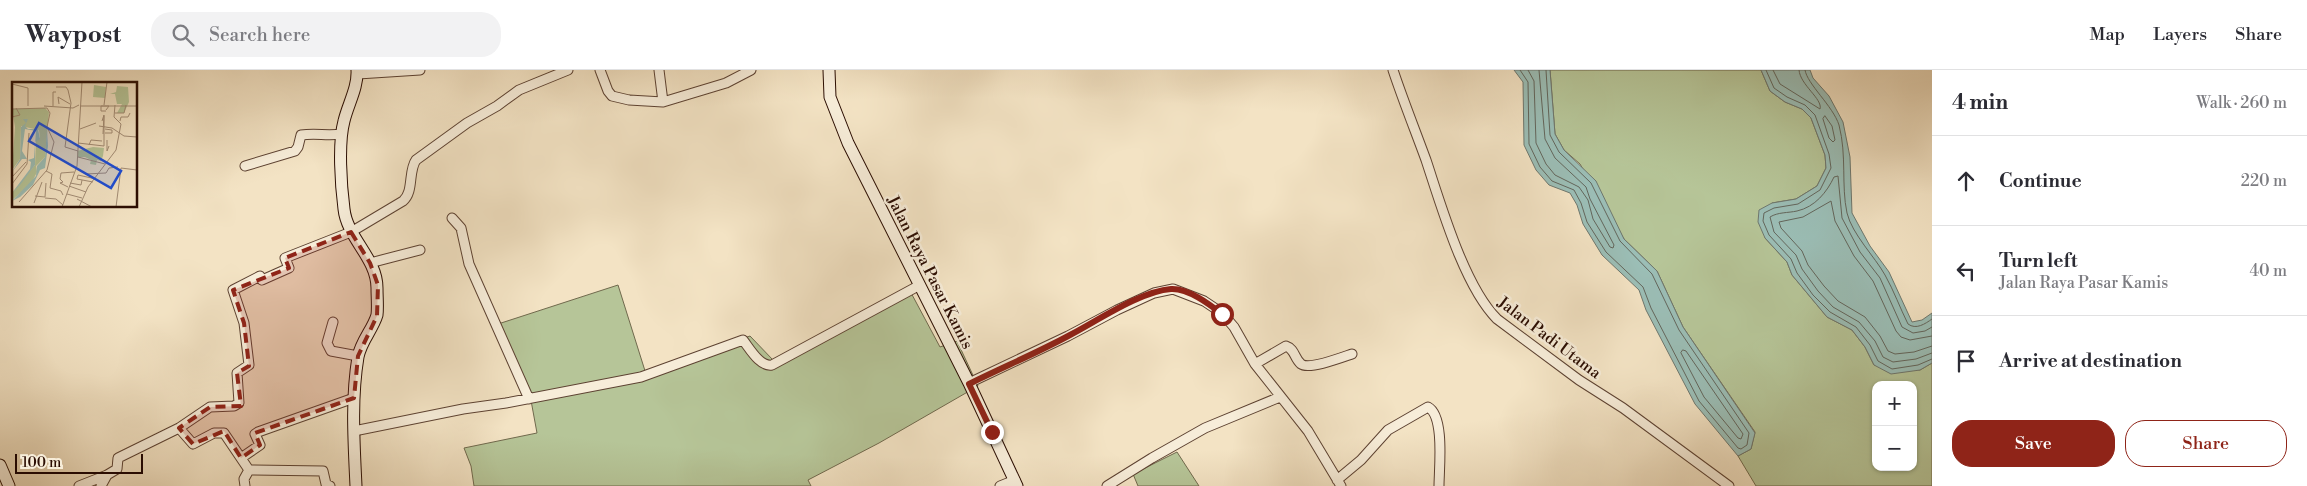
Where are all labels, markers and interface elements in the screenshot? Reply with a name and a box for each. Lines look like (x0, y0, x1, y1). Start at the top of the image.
search box (151, 12, 501, 57)
text: Waypost (25, 20, 121, 50)
icon: search (169, 21, 197, 49)
text: Search here (209, 23, 310, 47)
text: Map (2090, 23, 2125, 46)
text: Layers (2153, 23, 2207, 46)
text: Share (2235, 23, 2282, 46)
inset map (12, 82, 138, 208)
text: 4 min (1952, 90, 2008, 116)
text: Walk · 260 m (2196, 93, 2287, 113)
icon: ahead (1952, 167, 1980, 195)
text: Continue (1999, 169, 2082, 193)
text: 220 m (2241, 171, 2287, 191)
street label: Jalan Raya Pasar Kamis (882, 192, 977, 352)
text: Turn left (1999, 249, 2078, 273)
icon: left (1952, 257, 1980, 285)
text: 40 m (2250, 261, 2287, 281)
text: Jalan Raya Pasar Kamis (1999, 273, 2168, 293)
street label: Jalan Padi Utama (1493, 292, 1606, 384)
route start (1211, 303, 1234, 326)
icon: arrive (1952, 347, 1980, 375)
text: Arrive at destination (1999, 349, 2182, 373)
map controls (1872, 381, 1917, 471)
button: + (1872, 381, 1917, 426)
button: Save (1952, 420, 2115, 467)
button: Share (2125, 420, 2287, 467)
route end (981, 421, 1004, 444)
button: − (1872, 426, 1917, 471)
scale bar (15, 451, 142, 474)
text: 100 m (22, 454, 61, 472)

